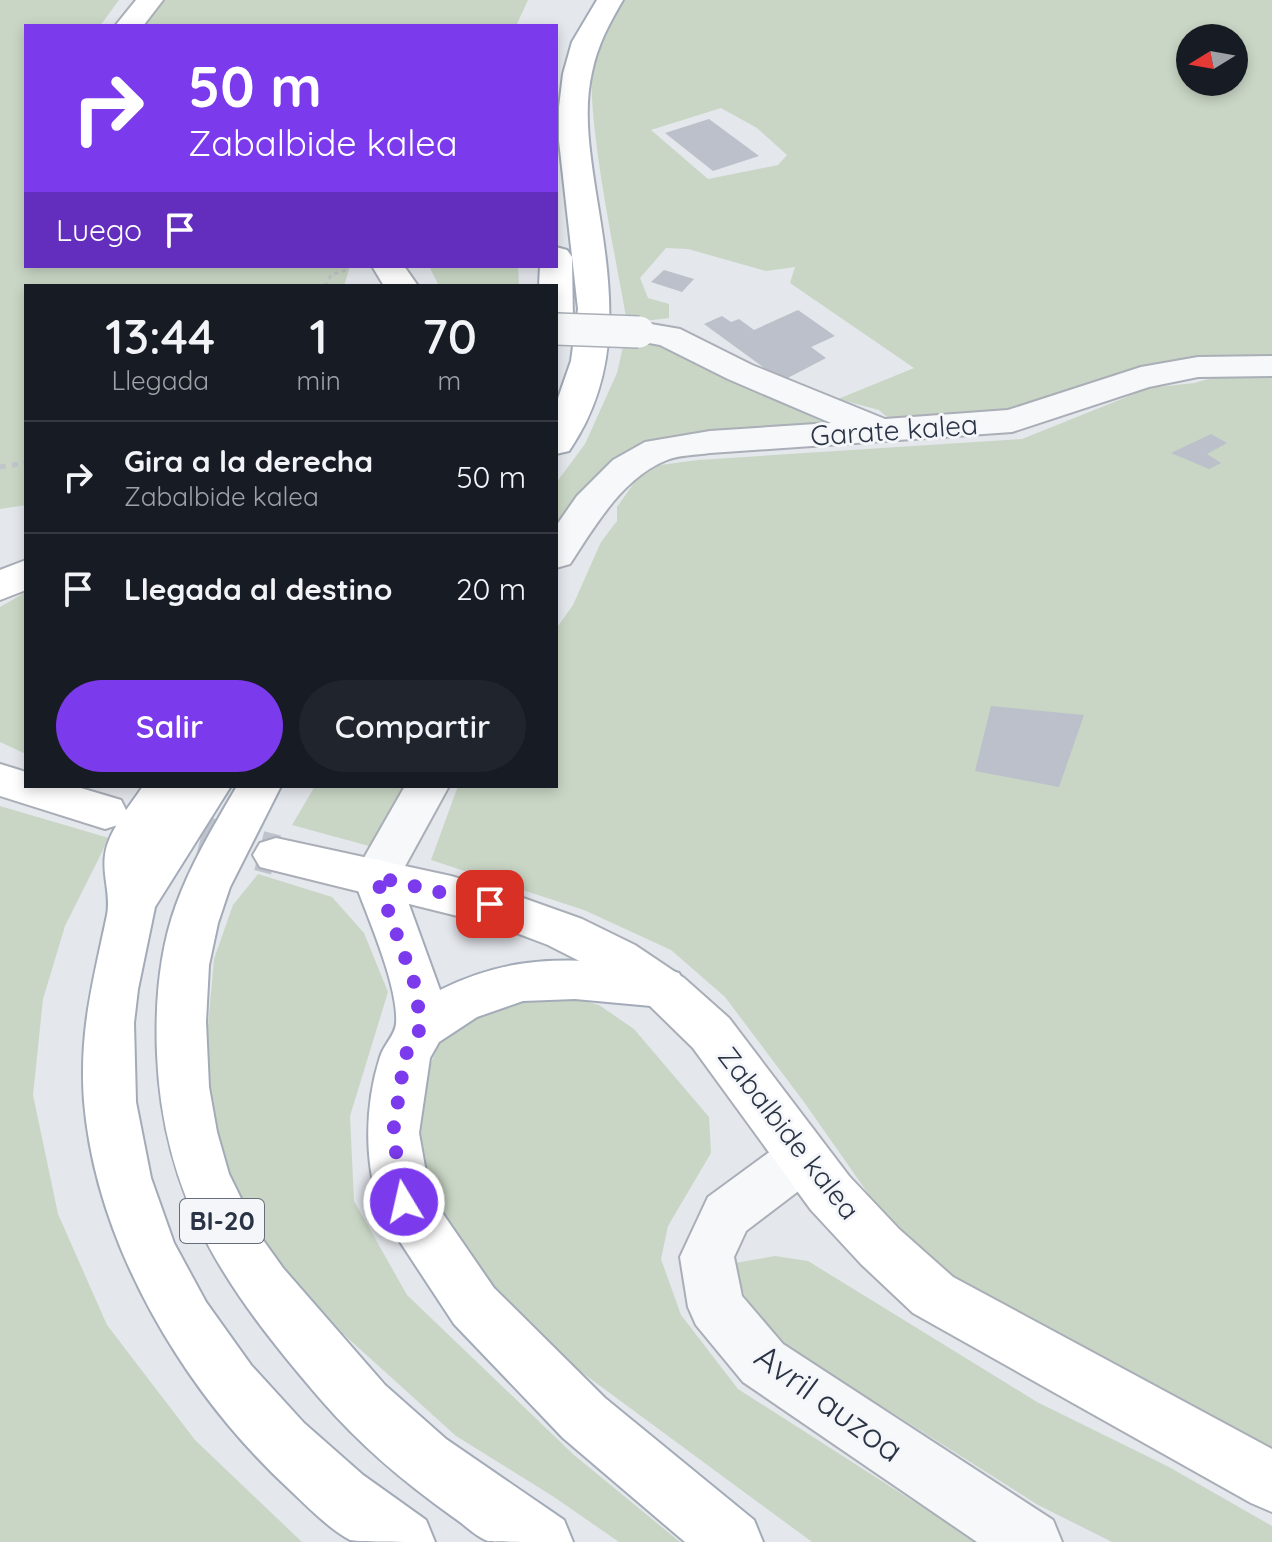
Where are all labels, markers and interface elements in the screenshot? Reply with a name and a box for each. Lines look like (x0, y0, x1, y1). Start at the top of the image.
north arrow (1176, 24, 1248, 96)
map controls (1176, 24, 1248, 96)
text: 50 m (188, 51, 322, 121)
icon: right (56, 56, 160, 160)
text: Zabalbide kalea (188, 120, 458, 165)
icon: arrive (158, 208, 202, 252)
text: Luego (56, 211, 142, 249)
text: 13:44 (105, 306, 215, 366)
text: 1 (309, 306, 328, 366)
text: 70 (422, 306, 477, 366)
text: Llegada (111, 364, 209, 397)
text: min (296, 364, 341, 397)
text: m (438, 364, 461, 397)
street label: Garate kalea (809, 406, 979, 453)
text: Gira a la derecha (124, 442, 373, 480)
icon: right (56, 455, 100, 499)
text: 50 m (456, 458, 526, 496)
text: Zabalbide kalea (124, 480, 319, 513)
icon: arrive (56, 567, 100, 611)
text: Llegada al destino (124, 570, 392, 608)
text: 20 m (456, 570, 526, 608)
button: Salir (56, 680, 283, 772)
button: Compartir (299, 680, 526, 772)
pin (456, 870, 524, 938)
icon: arrive (468, 882, 512, 926)
street label: Zabalbide kalea (711, 1039, 868, 1226)
position arrow (362, 1160, 446, 1244)
road number: BI-20 (180, 1199, 264, 1243)
street label: Avril auzoa (747, 1334, 912, 1471)

